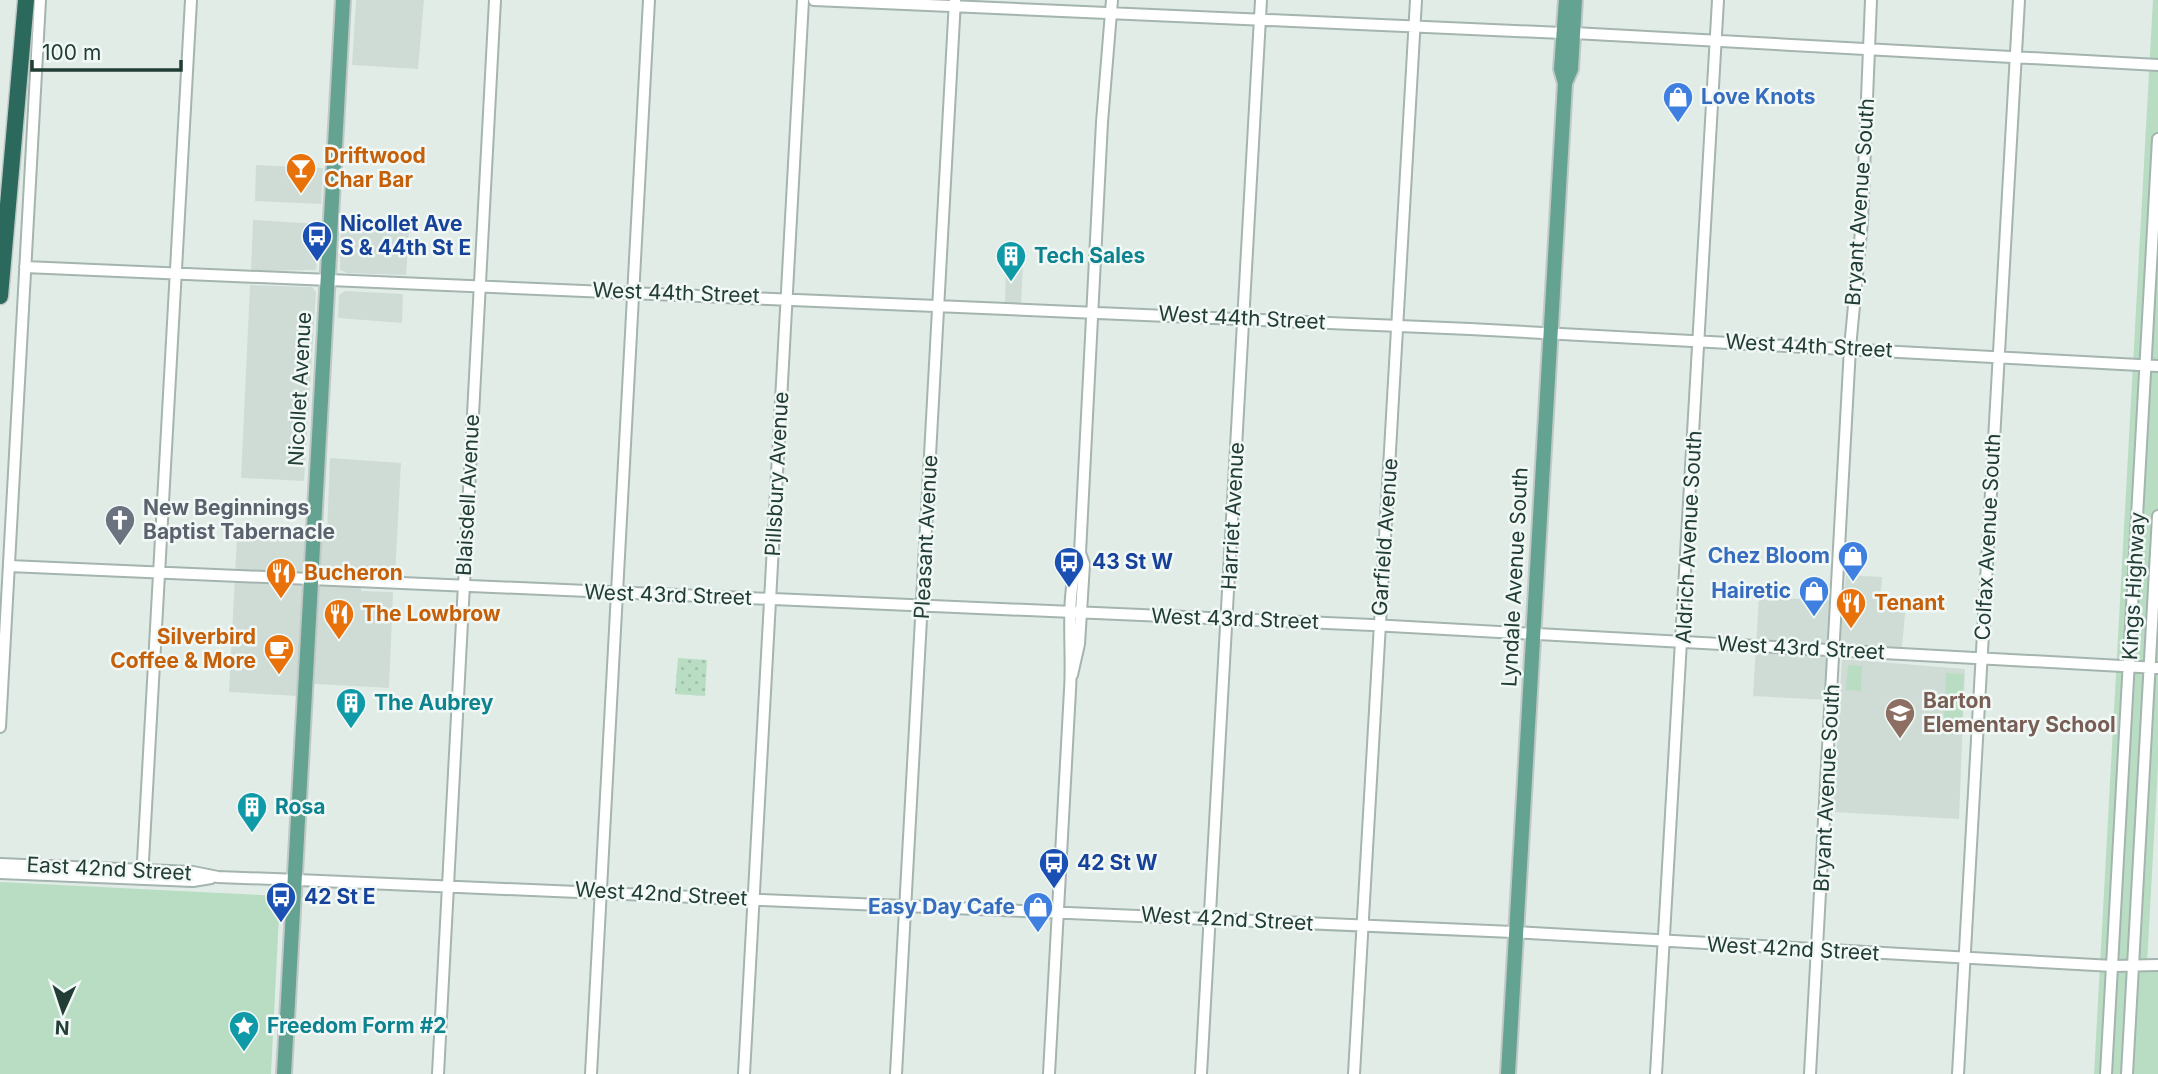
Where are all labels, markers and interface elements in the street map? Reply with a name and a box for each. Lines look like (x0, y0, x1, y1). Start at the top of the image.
scale bar (32, 28, 180, 72)
text: 100 m (42, 40, 101, 65)
shop icon: Love Knots (1661, 80, 1695, 124)
place label: Love Knots (1701, 84, 1815, 109)
street label: Bryant Avenue South (1840, 97, 1879, 307)
place label: Driftwood Char Bar (324, 143, 426, 192)
bar icon: Driftwood Char Bar (284, 151, 318, 195)
place label: Nicollet Ave S & 44th St E (340, 211, 471, 260)
bus stop icon: Nicollet Ave S & 44th St E (300, 219, 334, 263)
building icon: Tech Sales (994, 239, 1028, 283)
place label: Tech Sales (1034, 243, 1145, 268)
street label: West 44th Street (592, 277, 760, 308)
street label: West 44th Street (1158, 301, 1326, 334)
street label: Nicollet Avenue (283, 311, 316, 467)
street label: West 44th Street (1725, 329, 1893, 362)
street label: Pillsbury Avenue (760, 391, 793, 557)
street label: Blaisdell Avenue (451, 414, 484, 576)
street label: Aldrich Avenue South (1670, 430, 1707, 644)
street label: Colfax Avenue South (1970, 433, 2005, 641)
street label: Harriet Avenue (1216, 442, 1249, 590)
street label: Pleasant Avenue (909, 454, 942, 620)
street label: Garfield Avenue (1367, 457, 1402, 617)
street label: Lyndale Avenue South (1496, 466, 1533, 687)
place label: New Beginnings Baptist Tabernacle (143, 495, 335, 544)
church icon: New Beginnings Baptist Tabernacle (103, 503, 137, 547)
street label: Kings Highway (2117, 511, 2150, 661)
shop icon: Chez Bloom (1836, 539, 1870, 583)
place label: Chez Bloom (1708, 543, 1830, 568)
bus stop icon: 43 St W (1052, 545, 1086, 589)
place label: 43 St W (1092, 549, 1173, 574)
restaurant icon: Bucheron (264, 556, 298, 600)
place label: Bucheron (304, 560, 403, 585)
shop icon: Hairetic (1797, 574, 1831, 618)
place label: Hairetic (1711, 578, 1791, 603)
street label: West 43rd Street (584, 579, 752, 610)
restaurant icon: Tenant (1834, 586, 1868, 630)
place label: Tenant (1874, 590, 1945, 615)
restaurant icon: The Lowbrow (322, 597, 356, 641)
place label: The Lowbrow (362, 601, 501, 626)
street label: West 43rd Street (1151, 603, 1319, 634)
place label: Silverbird Coffee & More (110, 624, 256, 673)
street label: West 43rd Street (1717, 631, 1886, 664)
cafe icon: Silverbird Coffee & More (262, 632, 296, 676)
street label: Bryant Avenue South (1809, 683, 1844, 893)
building icon: The Aubrey (334, 686, 368, 730)
place label: Barton Elementary School (1923, 688, 2116, 737)
place label: The Aubrey (374, 690, 494, 715)
school or university icon: Barton Elementary School (1883, 696, 1917, 740)
building icon: Rosa (235, 790, 269, 834)
place label: Rosa (275, 794, 325, 819)
bus stop icon: 42 St W (1037, 846, 1071, 890)
place label: 42 St W (1077, 850, 1158, 875)
street label: East 42nd Street (26, 852, 192, 885)
street label: West 42nd Street (574, 877, 748, 911)
bus stop icon: 42 St E (264, 880, 298, 924)
place label: 42 St E (304, 884, 376, 909)
shop icon: Easy Day Cafe (1021, 890, 1055, 934)
place label: Easy Day Cafe (868, 894, 1015, 919)
street label: West 42nd Street (1140, 902, 1314, 936)
street label: West 42nd Street (1706, 932, 1880, 966)
north arrow (28, 976, 98, 1046)
place icon: Freedom Form #2 (227, 1009, 261, 1053)
place label: Freedom Form #2 (267, 1013, 447, 1038)
text: N (54, 1016, 70, 1039)

